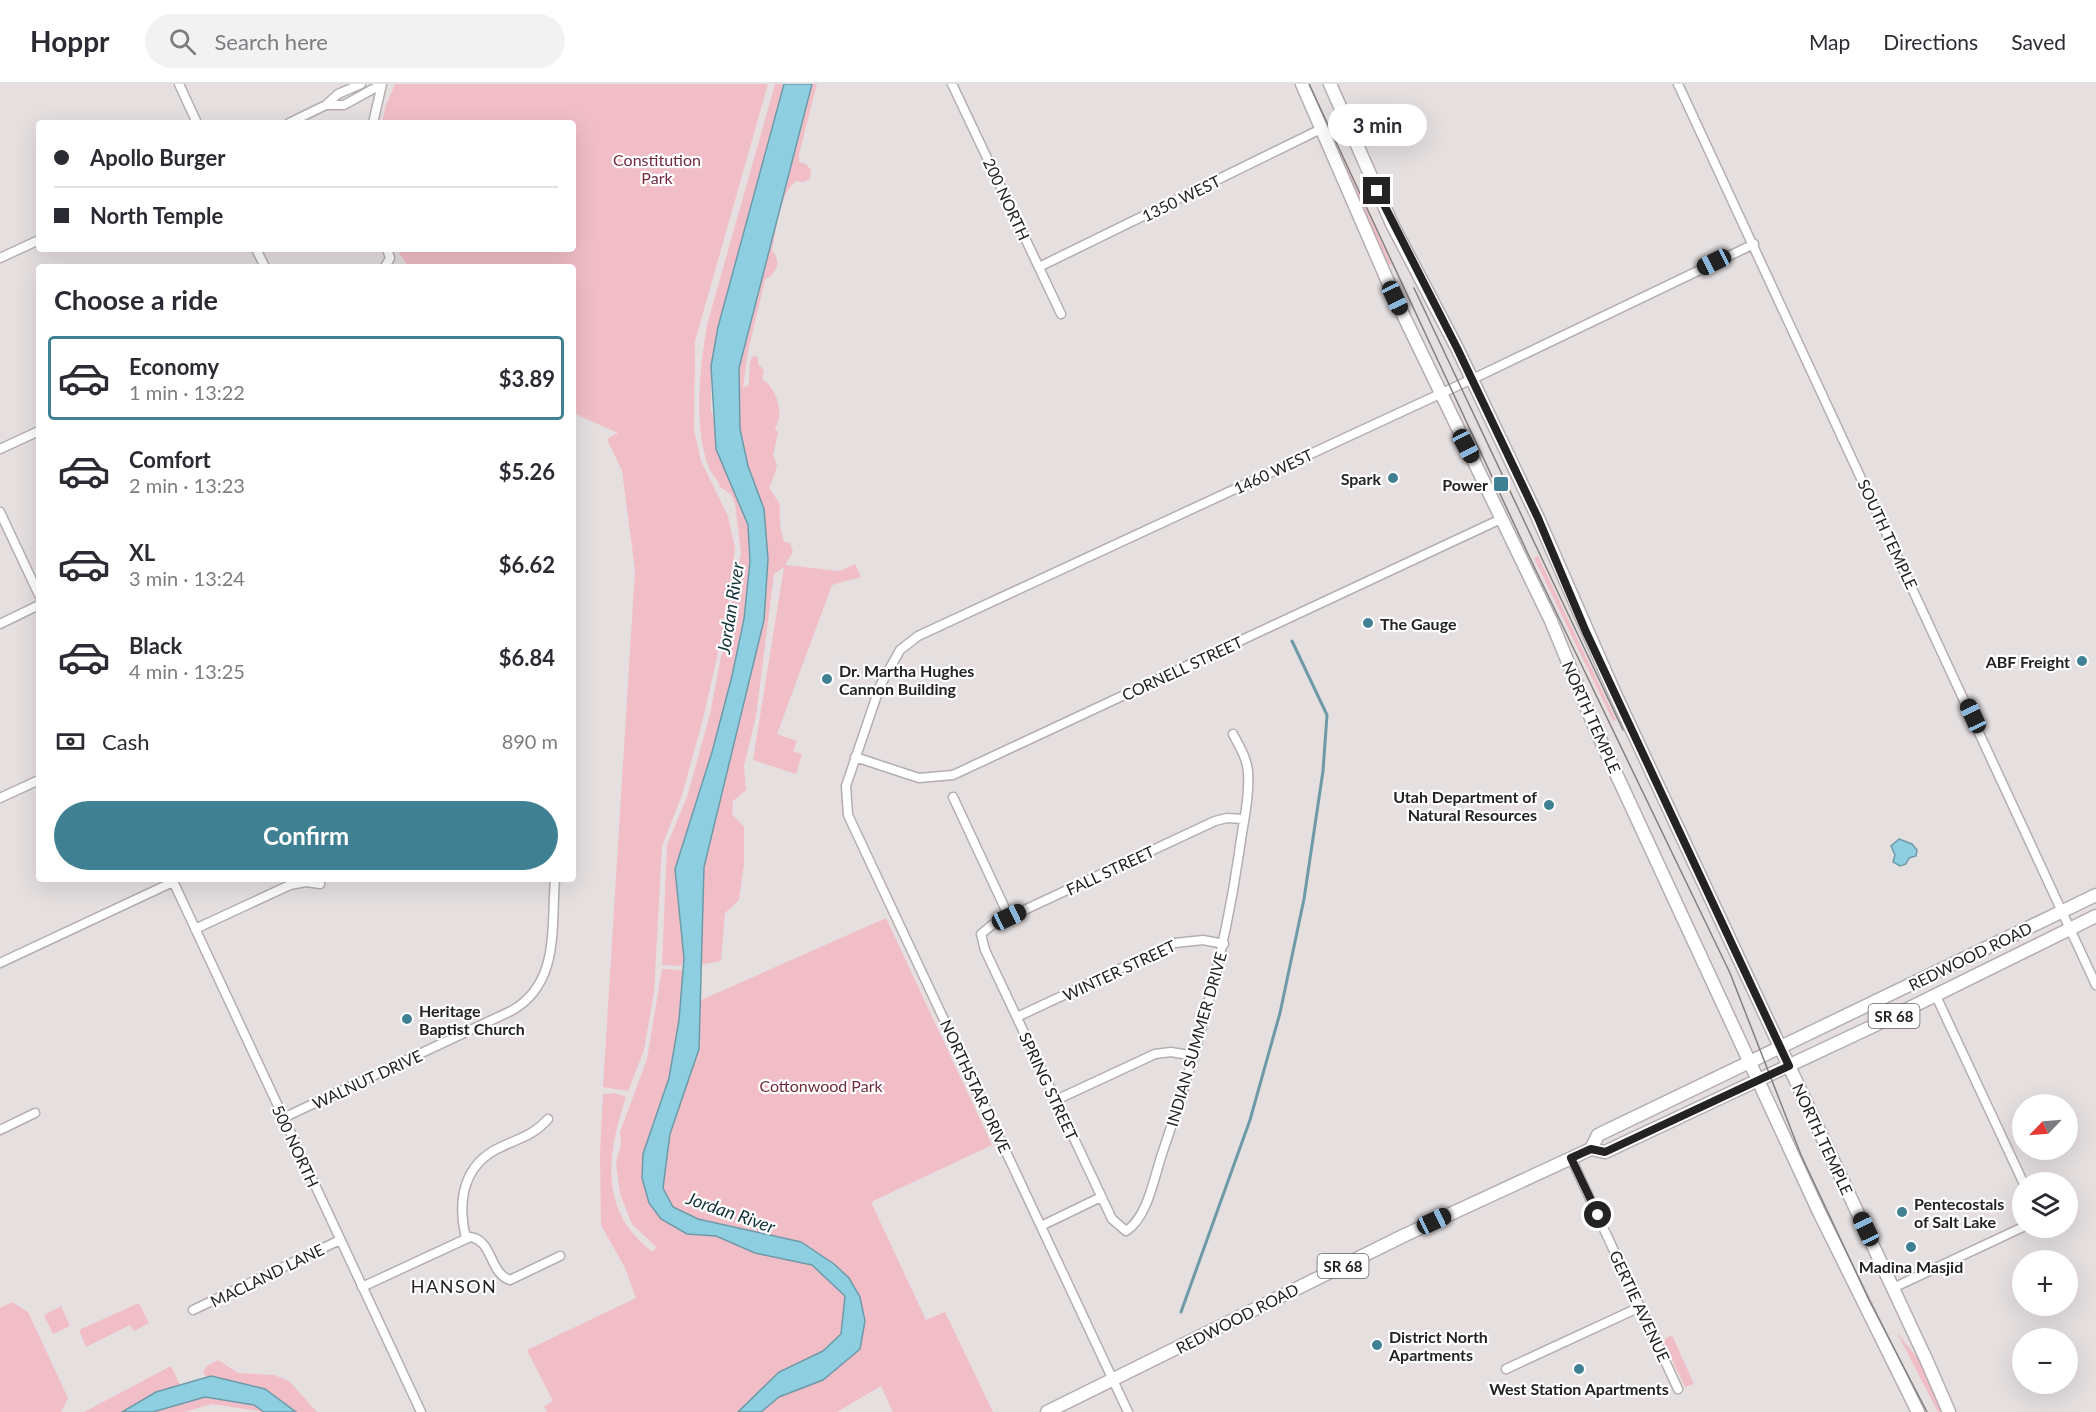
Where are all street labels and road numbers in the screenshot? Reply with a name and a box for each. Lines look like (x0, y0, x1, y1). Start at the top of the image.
street label: 200 NORTH (980, 155, 1034, 243)
street label: 1350 WEST (1139, 171, 1224, 225)
street label: 1460 WEST (1230, 444, 1316, 498)
street label: SOUTH TEMPLE (1854, 476, 1922, 592)
street label: CORNELL STREET (1119, 632, 1246, 704)
street label: NORTH TEMPLE (1559, 658, 1625, 776)
street label: FALL STREET (1063, 841, 1158, 899)
street label: REDWOOD ROAD (1905, 918, 2035, 994)
street label: WINTER STREET (1060, 935, 1179, 1004)
street label: INDIAN SUMMER DRIVE (1162, 950, 1230, 1128)
road number: SR 68 (1868, 1004, 1920, 1028)
street label: NORTHSTAR DRIVE (937, 1016, 1015, 1156)
street label: SPRING STREET (1016, 1029, 1083, 1143)
street label: WALNUT DRIVE (309, 1045, 425, 1113)
street label: NORTH TEMPLE (1789, 1080, 1857, 1198)
street label: 500 NORTH (269, 1102, 323, 1190)
street label: MACLAND LANE (207, 1239, 327, 1311)
street label: GERTIE AVENUE (1606, 1247, 1674, 1365)
road number: SR 68 (1318, 1254, 1368, 1278)
street label: REDWOOD ROAD (1173, 1279, 1301, 1357)

